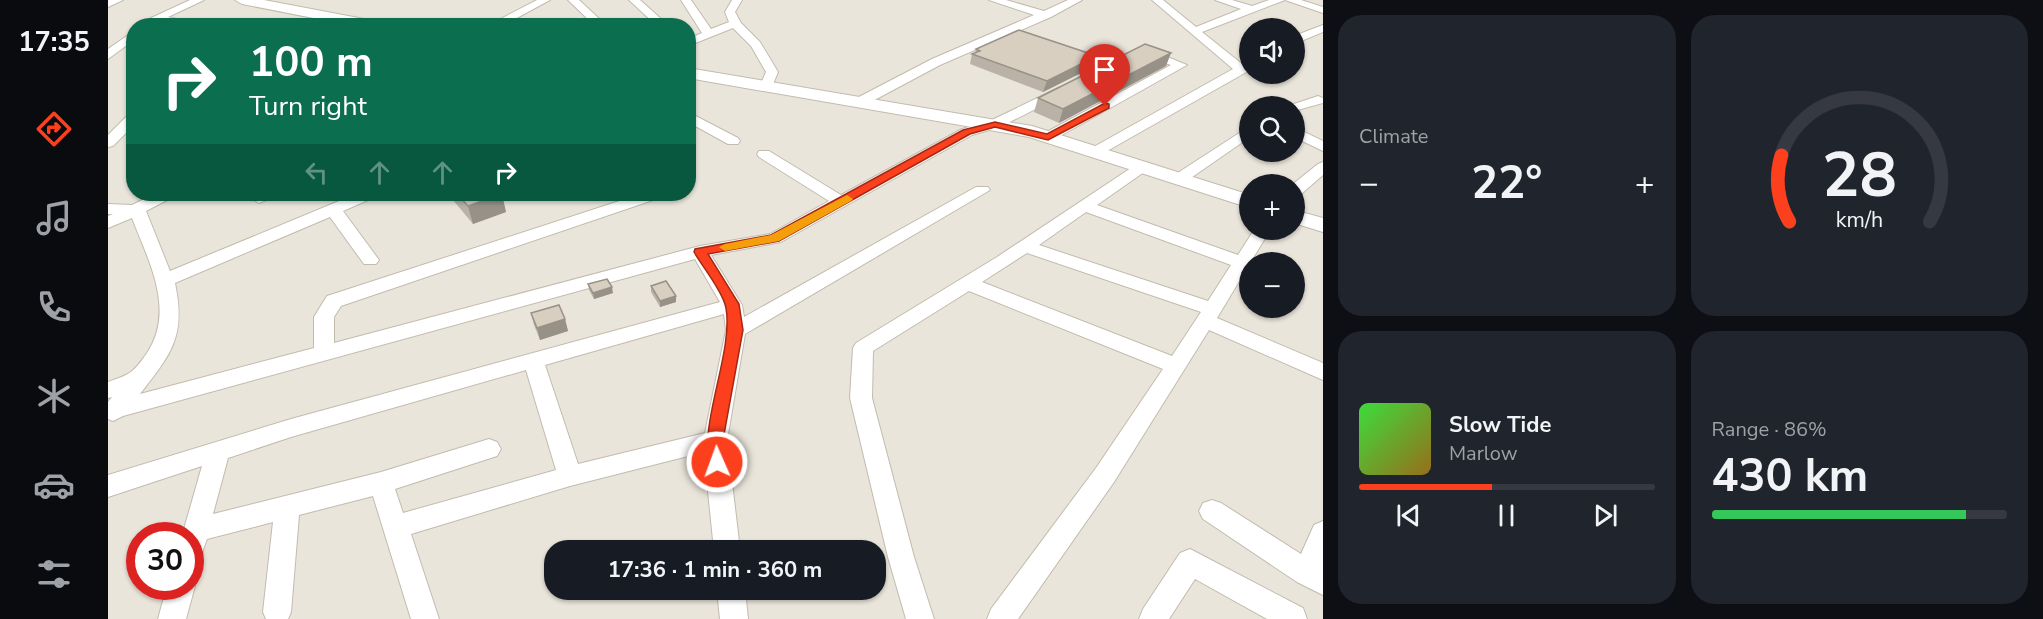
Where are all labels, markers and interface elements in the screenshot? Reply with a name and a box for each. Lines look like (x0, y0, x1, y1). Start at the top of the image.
map controls (1239, 18, 1305, 318)
button: sound (1239, 18, 1305, 84)
text: 17:35 (18, 24, 90, 61)
text: 100 m (249, 34, 373, 91)
icon: right (150, 42, 228, 120)
pin (1079, 44, 1130, 106)
icon: arrive (1088, 53, 1121, 86)
text: Turn right (249, 88, 367, 125)
button: search (1239, 96, 1305, 162)
icon: directions (33, 108, 75, 150)
text: Climate (1359, 123, 1428, 150)
text: 28 (1822, 133, 1897, 218)
text: 22° (1471, 153, 1542, 214)
icon: left (300, 156, 333, 189)
icon: ahead (363, 156, 396, 189)
icon: ahead (426, 156, 459, 189)
icon: right (489, 156, 522, 189)
text: − (1359, 161, 1379, 206)
text: + (1635, 161, 1655, 206)
button: + (1239, 174, 1305, 240)
icon: music (33, 197, 75, 239)
text: km/h (1836, 206, 1883, 236)
button: − (1239, 252, 1305, 318)
icon: phone (33, 286, 75, 328)
icon: climate (33, 375, 75, 417)
text: Slow Tide (1449, 410, 1551, 440)
text: Range · 86% (1712, 416, 1827, 443)
position arrow (685, 430, 749, 494)
text: Marlow (1449, 440, 1517, 467)
text: 430 km (1712, 446, 1868, 507)
icon: car (33, 464, 75, 506)
icon: previous (1392, 499, 1425, 532)
icon: pause (1490, 499, 1523, 532)
icon: next (1589, 499, 1622, 532)
speed limit sign: 30 (126, 522, 204, 600)
icon: filters (33, 553, 75, 595)
text: 17:36 · 1 min · 360 m (608, 555, 822, 585)

